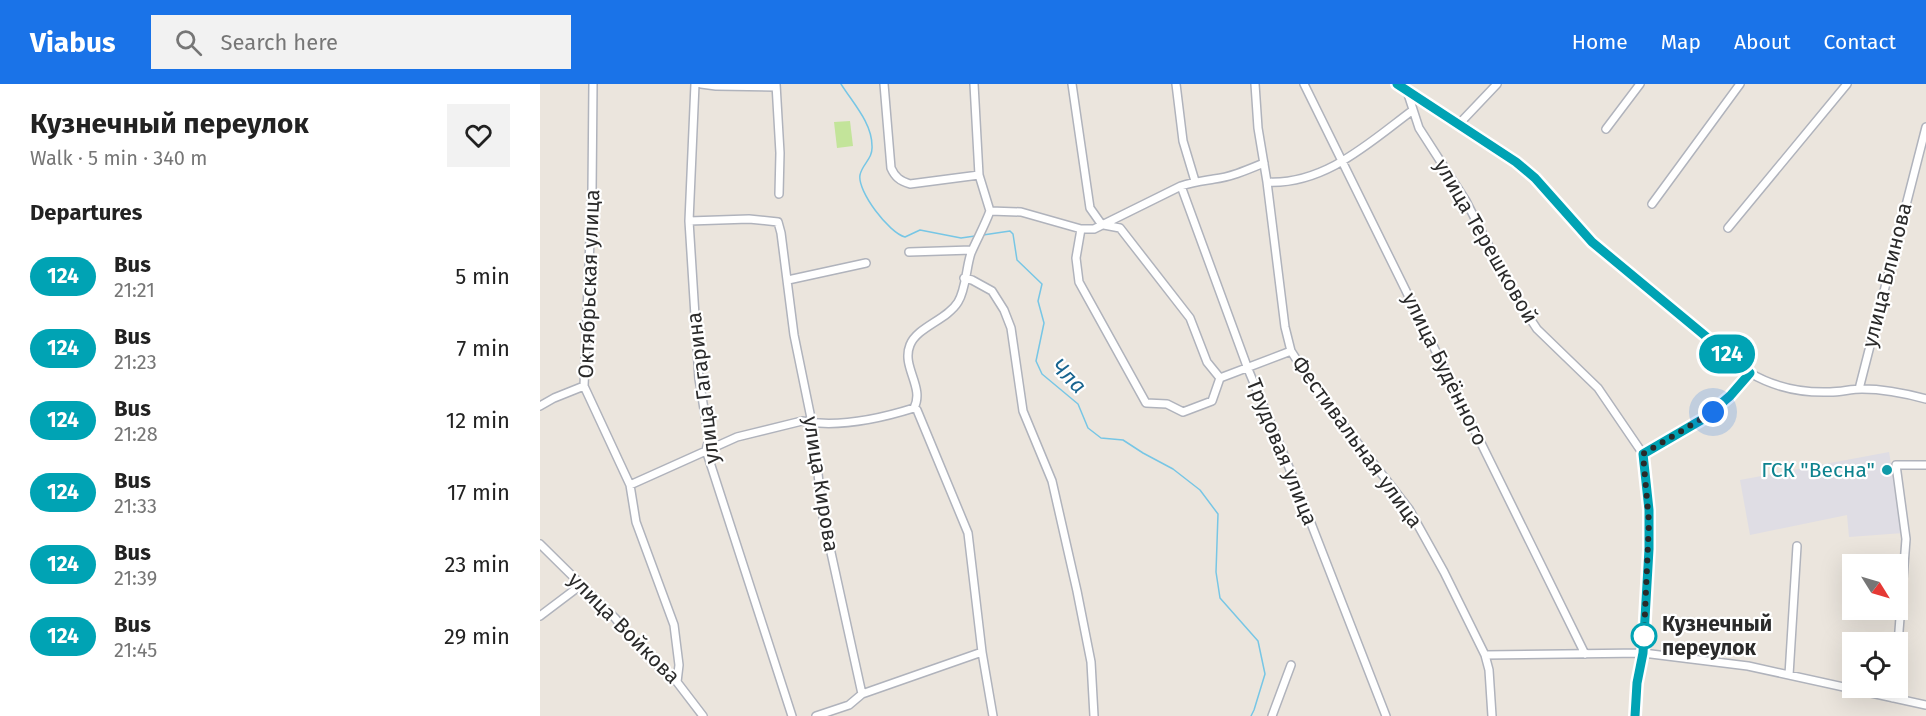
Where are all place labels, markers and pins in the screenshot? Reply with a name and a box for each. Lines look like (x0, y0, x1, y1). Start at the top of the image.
place label: ГСК "Весна" (1761, 457, 1875, 483)
marker: ГСК "Весна" (1880, 463, 1894, 477)
place label: Кузнечный переулок (1662, 611, 1772, 661)
marker: Кузнечный переулок (1631, 623, 1657, 649)

